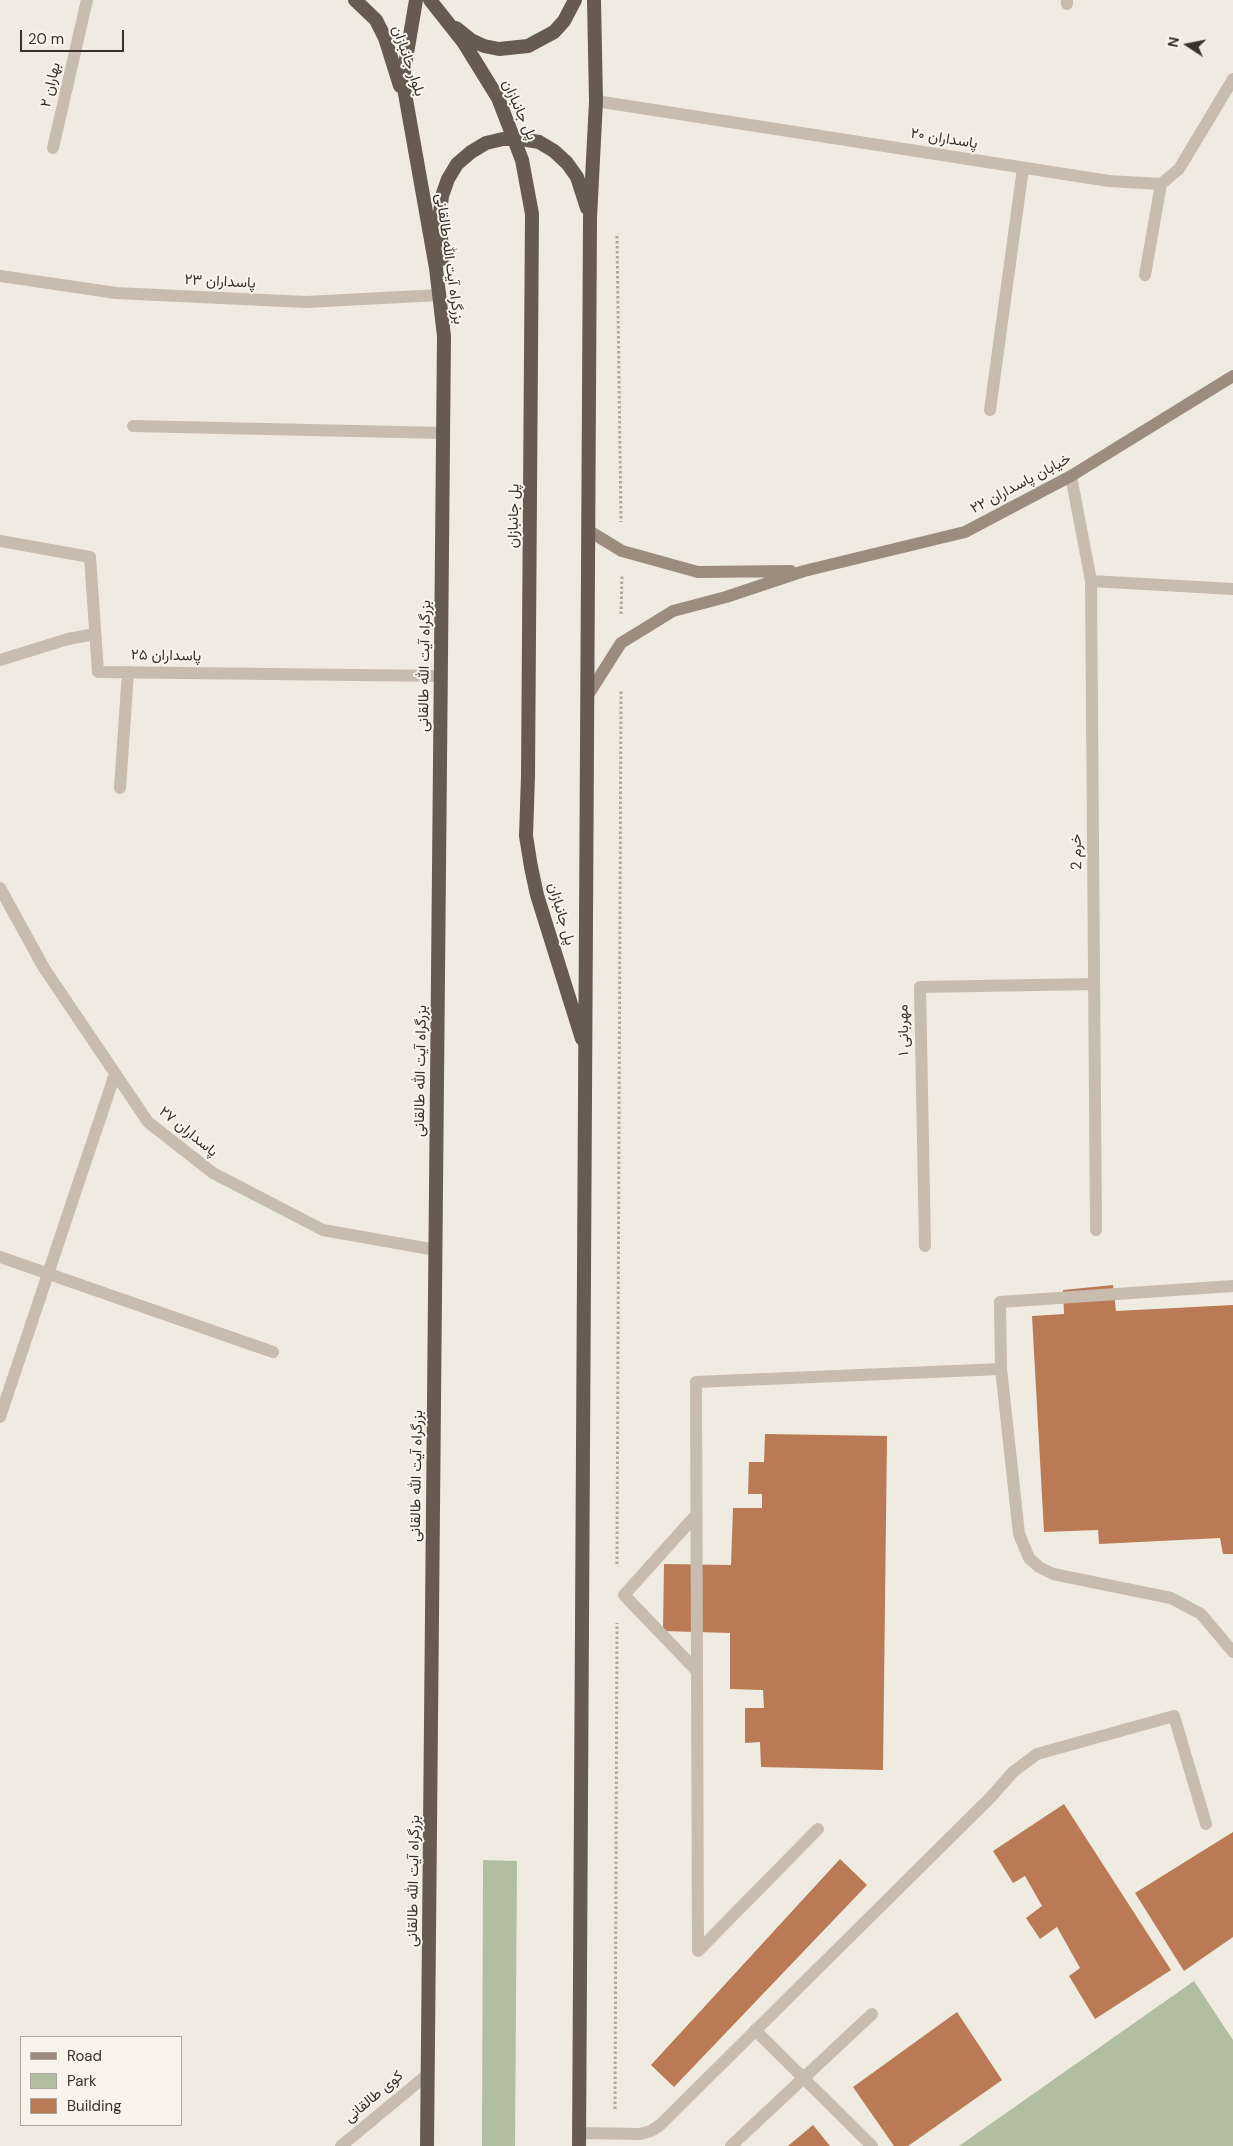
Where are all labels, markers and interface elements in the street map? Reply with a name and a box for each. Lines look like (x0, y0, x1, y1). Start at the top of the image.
scale bar (22, 20, 126, 52)
north arrow (1163, 20, 1213, 70)
street label: بلوار جانبازان (388, 23, 428, 99)
text: 20 m (28, 29, 64, 49)
text: N (1163, 35, 1183, 49)
street label: بهاران ۲ (37, 61, 65, 109)
street label: پل جانبازان (498, 77, 540, 143)
street label: پاسداران ۲۰ (909, 125, 979, 153)
street label: بزرگراه آیت الله طالقانی (431, 192, 467, 326)
street label: پاسداران ۲۳ (184, 271, 256, 293)
street label: خیابان پاسداران ۲۲ (968, 450, 1074, 518)
street label: پل جانبازان (504, 484, 524, 548)
street label: بزرگراه آیت الله طالقانی (415, 600, 435, 732)
street label: پاسداران ۲۵ (131, 646, 201, 666)
street label: خرم 2 (1068, 834, 1086, 870)
street label: پل جانبازان (543, 881, 579, 947)
street label: مهربانی ۱ (895, 1004, 913, 1056)
street label: بزرگراه آیت الله طالقانی (411, 1005, 431, 1137)
street label: پاسداران ۲۷ (155, 1103, 221, 1161)
street label: بزرگراه آیت الله طالقانی (407, 1410, 427, 1542)
street label: بزرگراه آیت الله طالقانی (404, 1815, 424, 1947)
legend (20, 2036, 182, 2126)
text: Road (67, 2046, 102, 2066)
street label: کوی طالقانی (341, 2067, 407, 2127)
text: Park (67, 2071, 97, 2091)
text: Building (67, 2096, 122, 2116)

